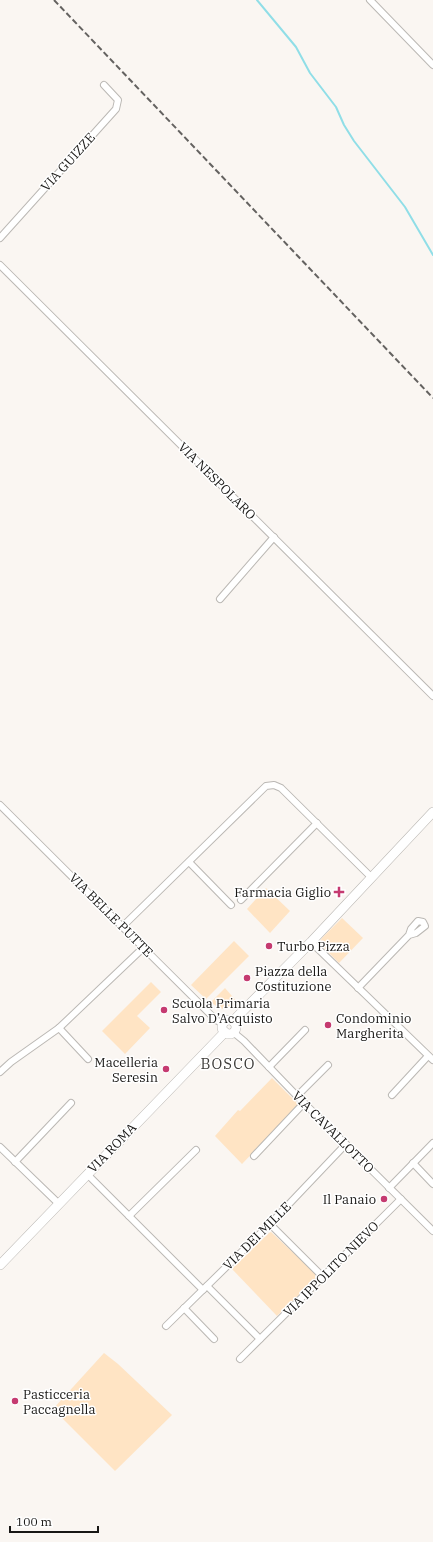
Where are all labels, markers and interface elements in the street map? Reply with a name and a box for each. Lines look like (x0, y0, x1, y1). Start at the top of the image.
street label: VIA GUIZZE (37, 129, 99, 195)
street label: VIA NESPOLARO (174, 438, 260, 524)
street label: VIA BELLE PUTTE (65, 869, 157, 961)
place label: Farmacia Giglio (234, 884, 331, 901)
marker: Farmacia Giglio (334, 887, 344, 897)
place label: Turbo Pizza (277, 938, 350, 955)
marker: Turbo Pizza (264, 941, 274, 951)
place label: Piazza della Costituzione (255, 963, 332, 995)
marker: Piazza della Costituzione (242, 973, 252, 983)
place label: Scuola Primaria Salvo D’Acquisto (172, 995, 273, 1027)
marker: Scuola Primaria Salvo D’Acquisto (159, 1005, 169, 1015)
place label: Condominio Margherita (336, 1010, 411, 1042)
marker: Condominio Margherita (323, 1020, 333, 1030)
place label: Macelleria Seresin (94, 1054, 158, 1086)
district label: BOSCO (201, 1054, 255, 1073)
marker: Macelleria Seresin (161, 1064, 171, 1074)
street label: VIA CAVALLOTTO (288, 1087, 378, 1177)
street label: VIA ROMA (84, 1119, 140, 1177)
place label: Il Panaio (323, 1191, 376, 1208)
marker: Il Panaio (379, 1194, 389, 1204)
street label: VIA DEI MILLE (219, 1198, 295, 1274)
street label: VIA IPPOLITO NIEVO (280, 1218, 382, 1320)
place label: Pasticceria Paccagnella (23, 1386, 96, 1418)
marker: Pasticceria Paccagnella (10, 1396, 20, 1406)
scale bar (10, 1508, 98, 1534)
text: 100 m (16, 1514, 52, 1529)

